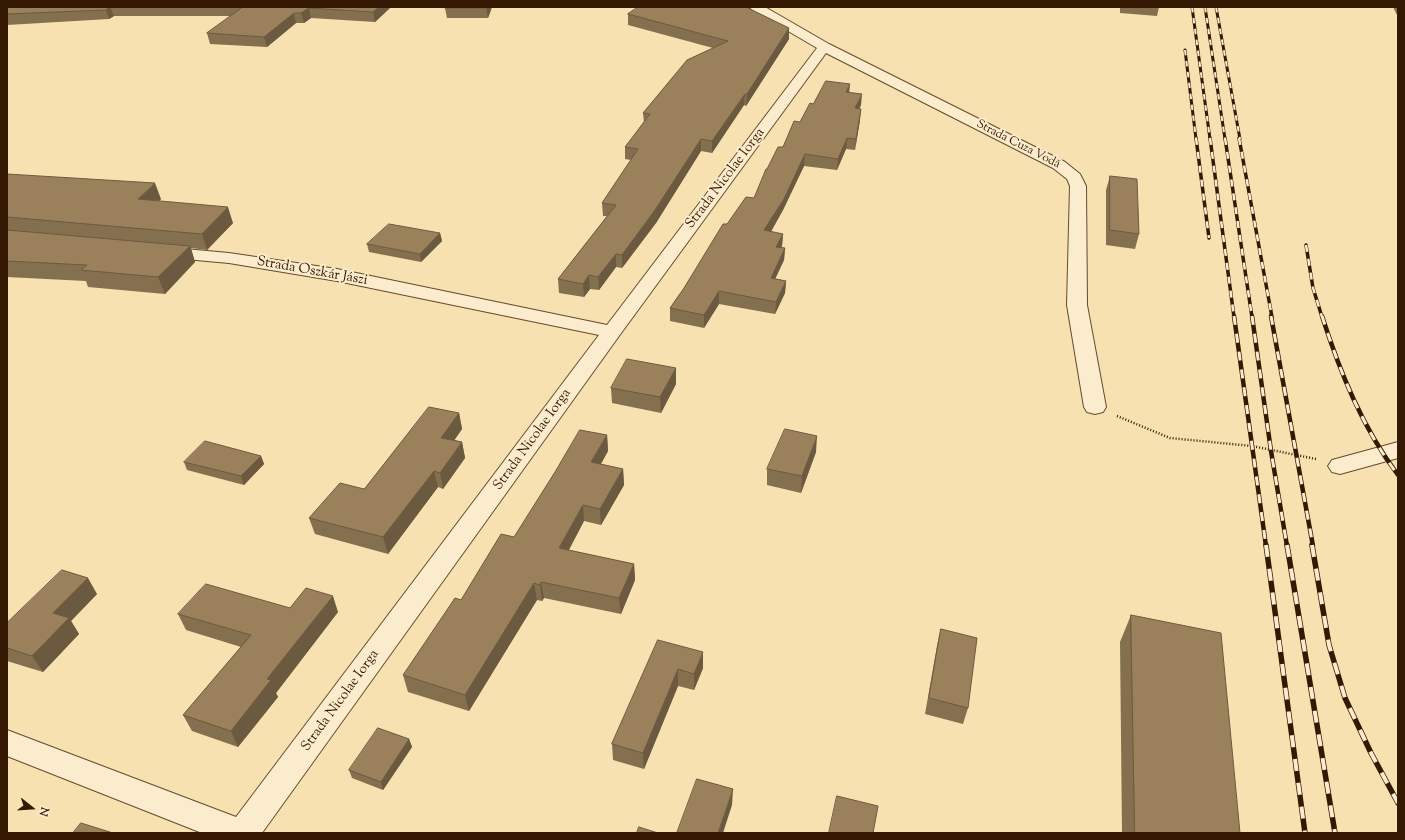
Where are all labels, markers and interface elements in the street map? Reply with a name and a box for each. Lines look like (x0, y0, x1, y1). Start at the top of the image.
street label: Strada Cuza Vodă (974, 118, 1062, 172)
street label: Strada Nicolae Iorga (683, 125, 769, 233)
street label: Strada Oszkár Jászi (255, 254, 369, 290)
street label: Strada Nicolae Iorga (491, 386, 575, 494)
street label: Strada Nicolae Iorga (299, 647, 383, 755)
north arrow (12, 788, 52, 828)
text: N (35, 805, 52, 818)

